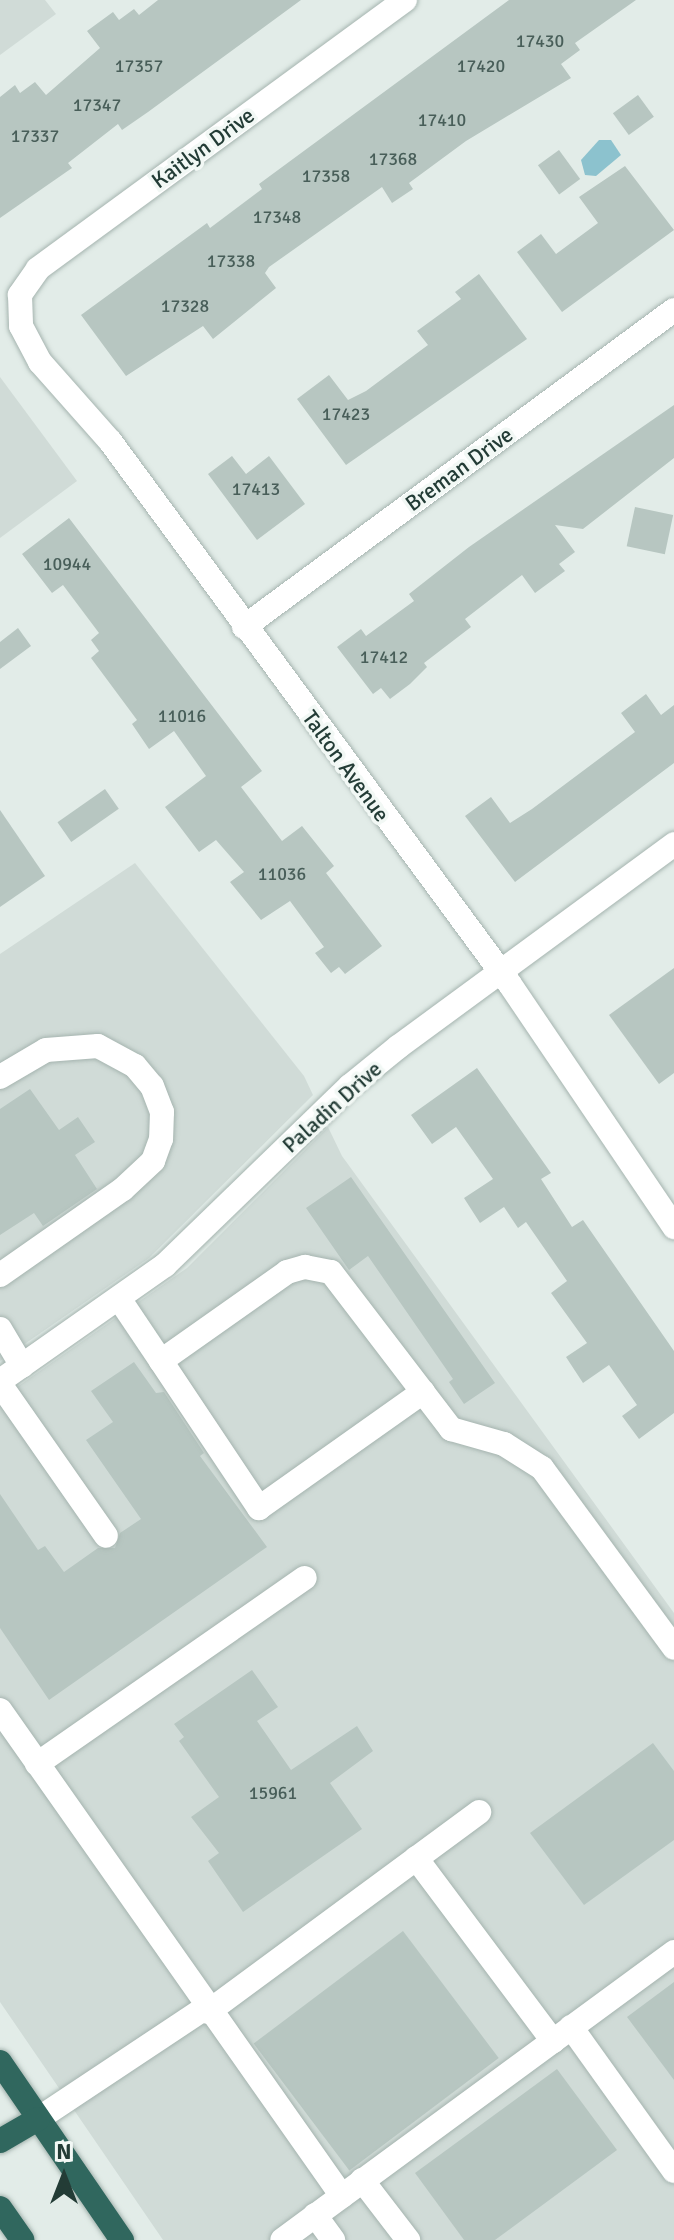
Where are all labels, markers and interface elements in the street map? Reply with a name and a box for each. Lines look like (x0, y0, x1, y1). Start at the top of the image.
house number: 17430 (516, 30, 564, 52)
house number: 17357 (115, 55, 163, 77)
house number: 17420 (457, 55, 505, 77)
house number: 17347 (73, 94, 121, 116)
street label: Kaitlyn Drive (147, 102, 259, 194)
house number: 17410 (418, 109, 466, 131)
house number: 17337 (11, 125, 59, 147)
house number: 17368 (369, 148, 417, 170)
house number: 17358 (302, 165, 350, 187)
house number: 17348 (253, 206, 301, 228)
house number: 17338 (207, 250, 255, 272)
house number: 17328 (161, 295, 209, 317)
house number: 17423 (322, 403, 370, 425)
street label: Breman Drive (400, 421, 518, 517)
house number: 17413 (232, 478, 280, 500)
house number: 10944 (43, 553, 91, 575)
house number: 17412 (360, 646, 408, 668)
house number: 11016 (158, 705, 206, 727)
street label: Talton Avenue (297, 705, 395, 827)
house number: 11036 (258, 863, 306, 885)
street label: Paladin Drive (277, 1056, 387, 1158)
house number: 15961 (249, 1782, 297, 1804)
north arrow (24, 2136, 104, 2216)
text: N (56, 2138, 72, 2165)

